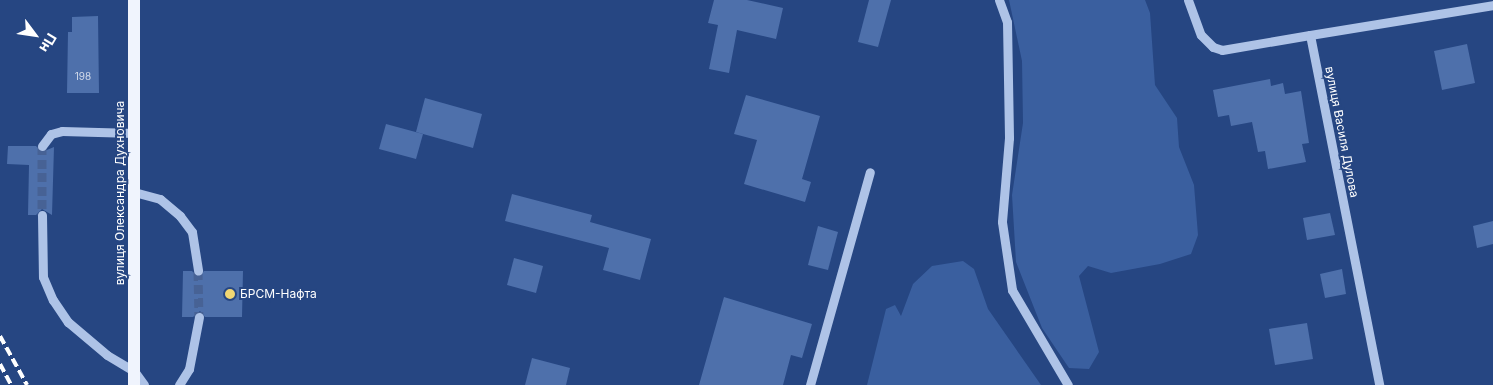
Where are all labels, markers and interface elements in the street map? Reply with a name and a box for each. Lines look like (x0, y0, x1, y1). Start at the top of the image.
north arrow (10, 10, 60, 60)
text: Пн (36, 30, 61, 56)
street label: вулиця Василя Дулова (1322, 65, 1362, 199)
house number: 198 (75, 71, 91, 83)
street label: вулиця Олександра Духновича (113, 101, 127, 285)
place label: БРСМ-Нафта (240, 287, 317, 301)
marker: БРСМ-Нафта (224, 288, 236, 300)

